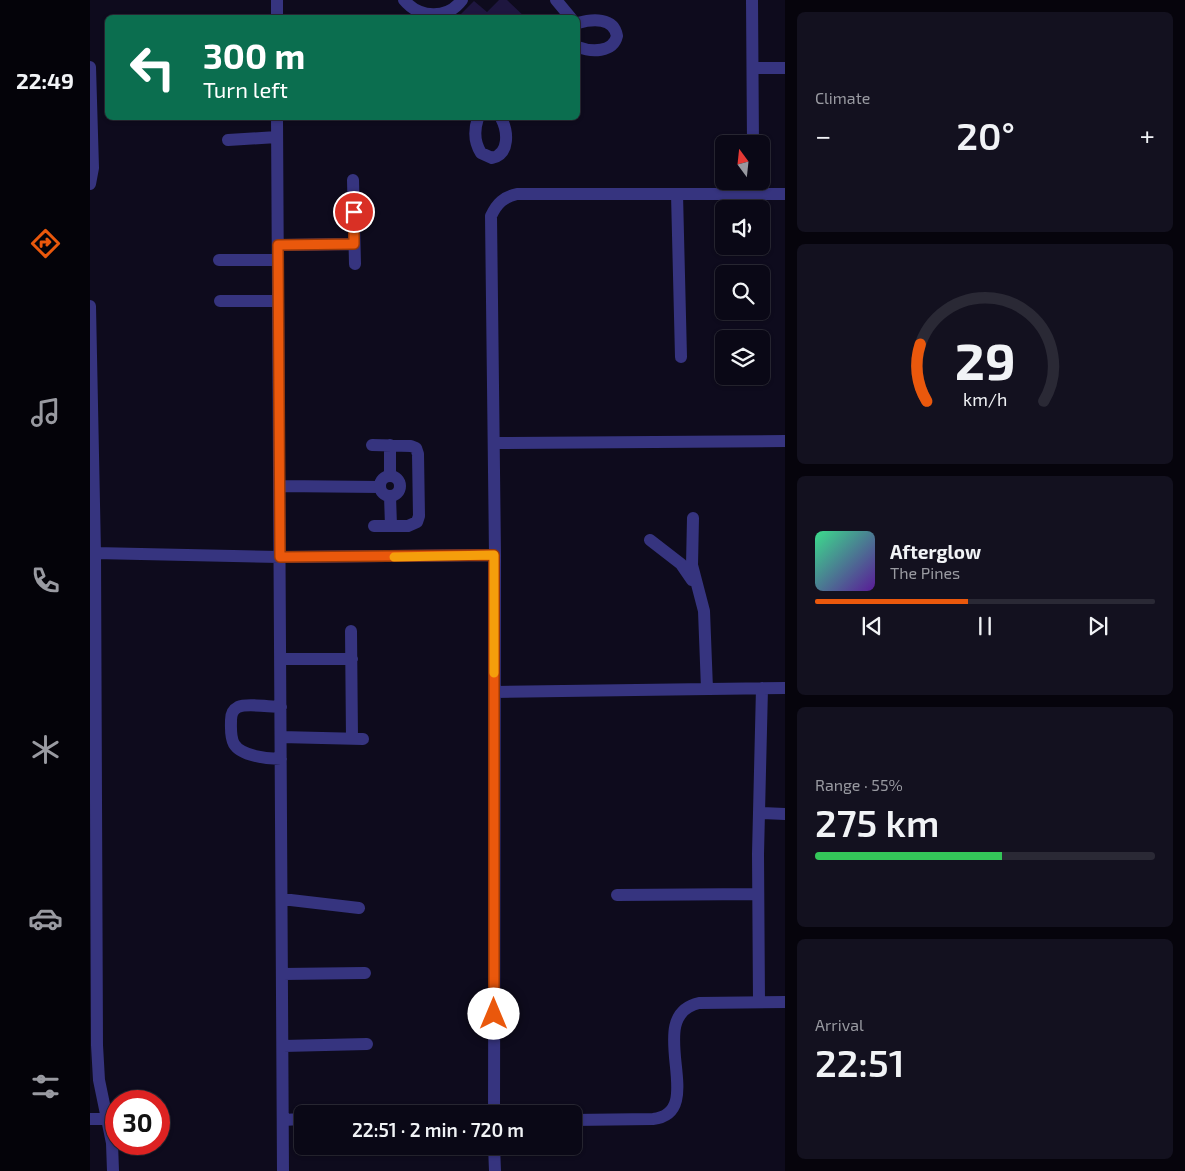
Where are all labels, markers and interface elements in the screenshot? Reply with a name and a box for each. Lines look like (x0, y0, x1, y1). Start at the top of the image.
text: 300 m (203, 34, 305, 76)
icon: left (120, 35, 185, 100)
text: 22:49 (16, 67, 74, 93)
text: Turn left (203, 76, 288, 102)
text: Climate (815, 88, 870, 107)
text: 20° (956, 112, 1015, 158)
text: − (815, 118, 831, 152)
text: + (1140, 118, 1155, 152)
north arrow (715, 135, 770, 190)
map controls (715, 135, 770, 385)
pin (333, 191, 375, 233)
icon: arrive (340, 198, 368, 226)
button: sound (715, 200, 770, 255)
icon: directions (28, 226, 63, 261)
button: search (715, 265, 770, 320)
text: 29 (955, 328, 1015, 390)
button: layers (715, 330, 770, 385)
text: km/h (963, 388, 1007, 410)
icon: music (28, 395, 63, 430)
text: Afterglow (890, 540, 981, 563)
icon: phone (28, 563, 63, 598)
text: The Pines (890, 563, 960, 582)
icon: previous (858, 612, 886, 640)
icon: pause (971, 612, 999, 640)
icon: next (1084, 612, 1112, 640)
icon: climate (28, 732, 63, 767)
text: Range · 55% (815, 775, 903, 794)
text: 275 km (815, 799, 939, 845)
icon: car (28, 901, 63, 936)
position arrow (467, 987, 519, 1039)
text: Arrival (815, 1015, 864, 1034)
text: 22:51 (815, 1039, 905, 1085)
icon: filters (28, 1069, 63, 1104)
speed limit sign: 30 (105, 1090, 170, 1155)
text: 22:51 · 2 min · 720 m (352, 1118, 524, 1141)

